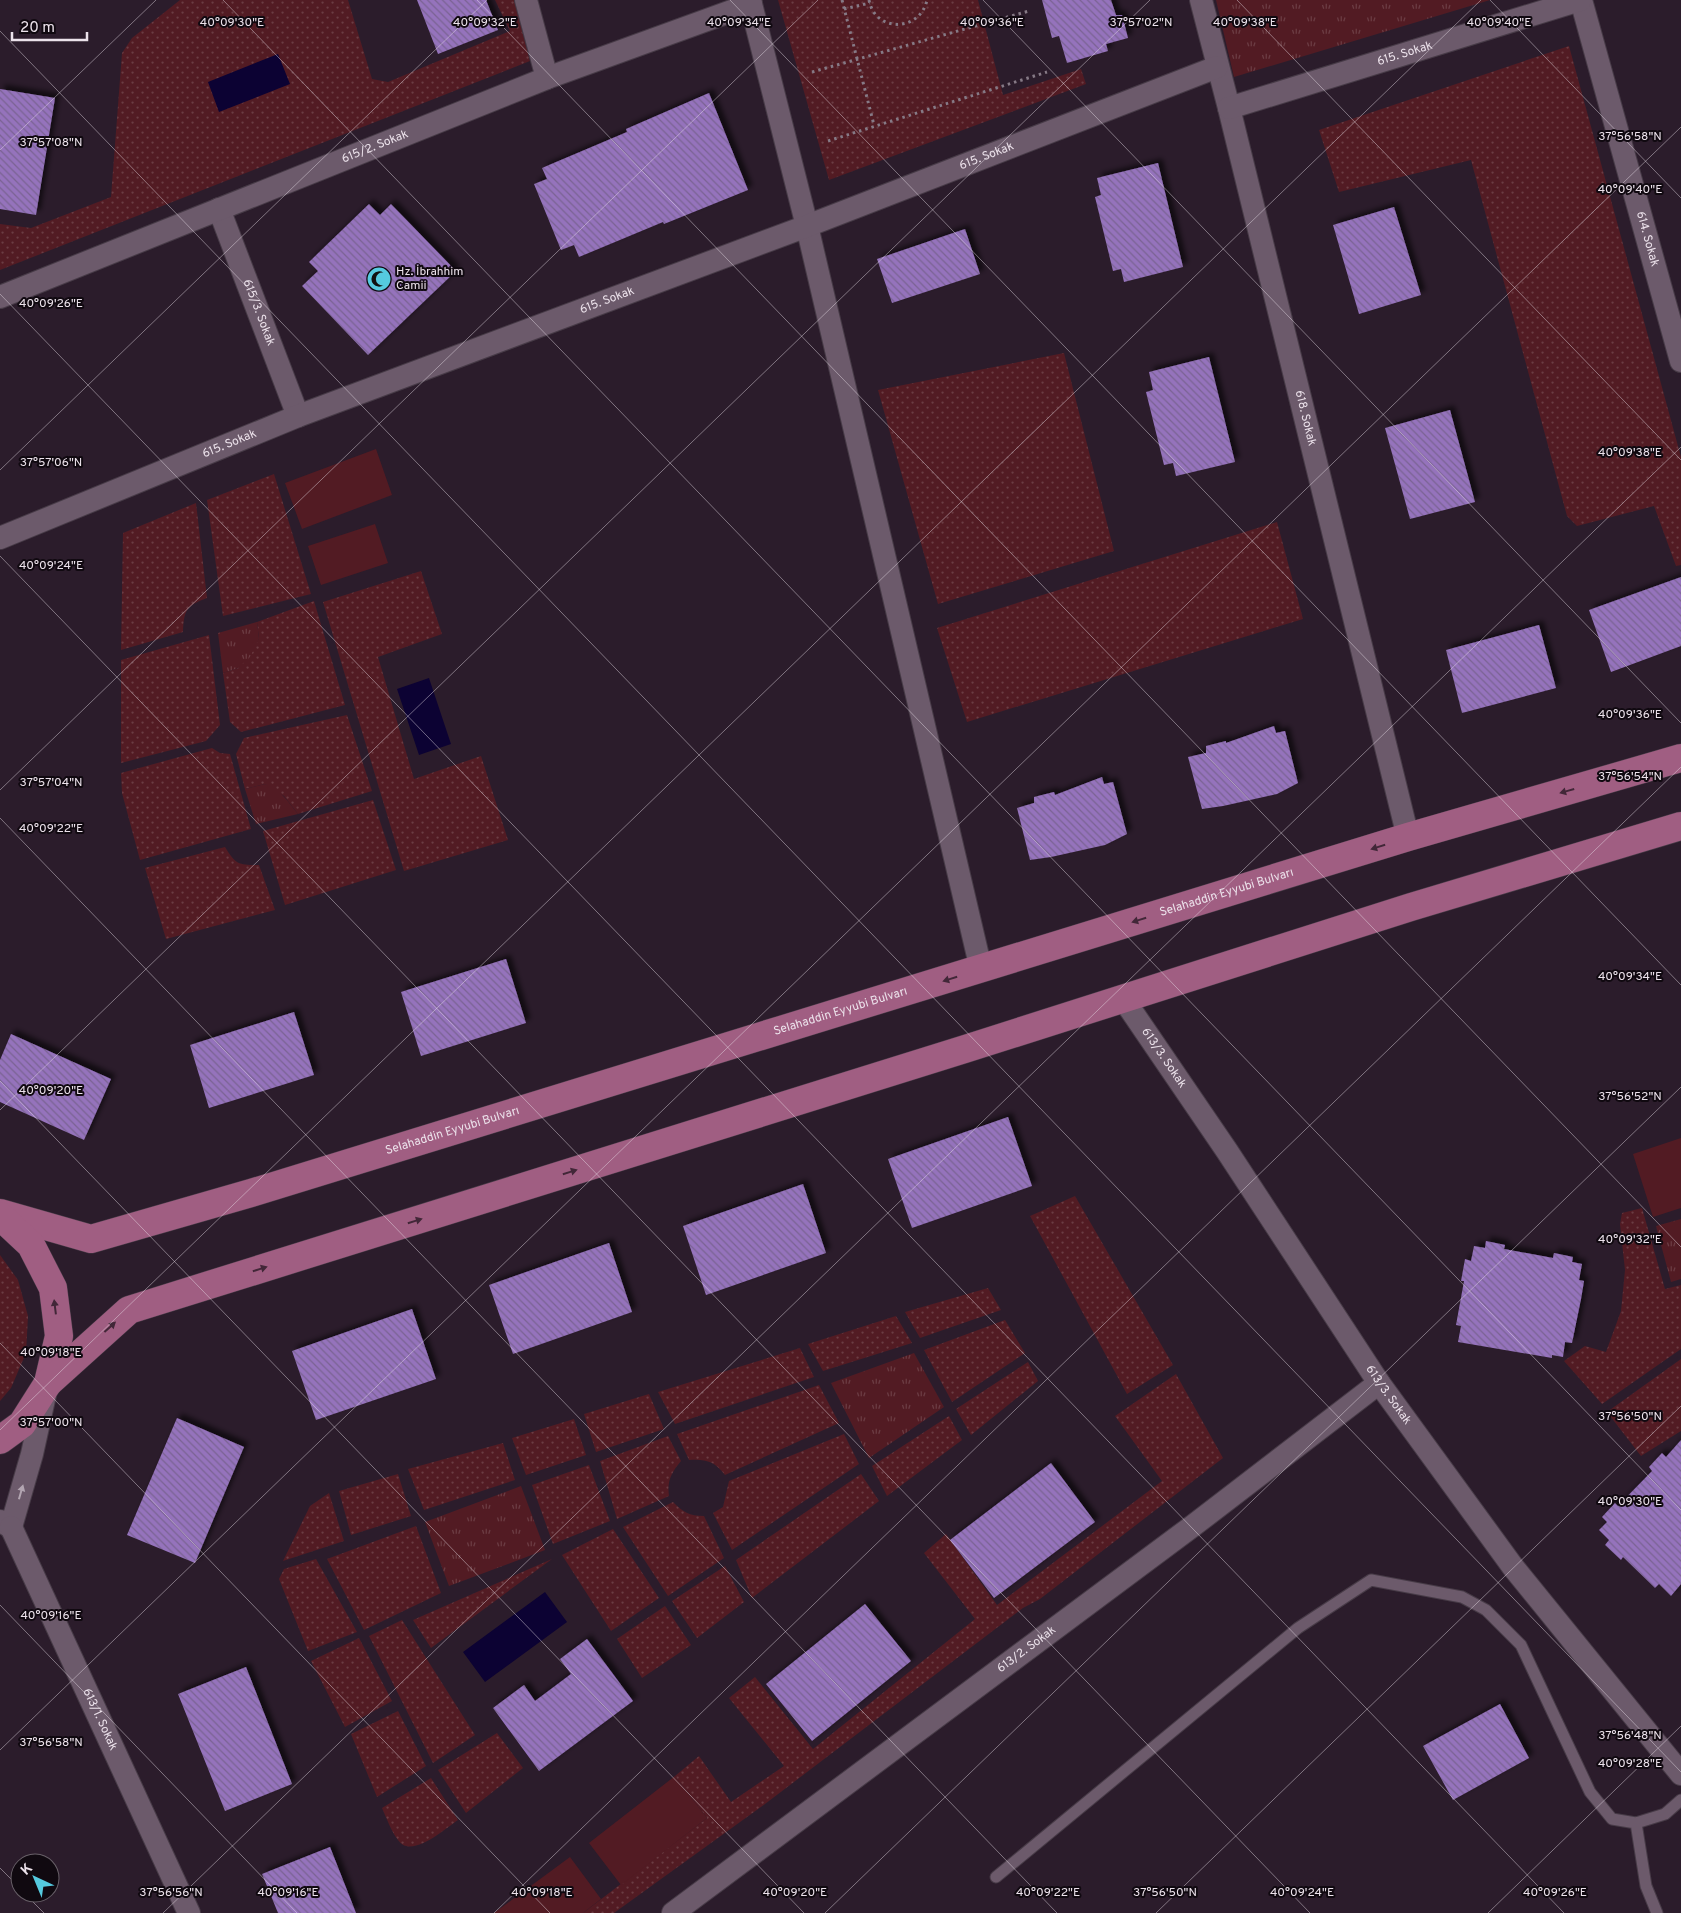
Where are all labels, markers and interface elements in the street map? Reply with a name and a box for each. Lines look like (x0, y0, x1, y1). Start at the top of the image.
scale bar (12, 10, 88, 42)
text: 40°09'30"E (200, 15, 264, 31)
text: 40°09'32"E (453, 15, 517, 31)
text: 40°09'34"E (707, 15, 771, 31)
text: 40°09'36"E (960, 15, 1024, 31)
text: 37°57'02"N (1110, 15, 1172, 31)
text: 40°09'38"E (1213, 15, 1277, 31)
text: 40°09'40"E (1467, 15, 1531, 31)
text: 20 m (20, 19, 55, 38)
street label: 615. Sokak (1375, 38, 1435, 70)
street label: 615/2. Sokak (339, 126, 411, 167)
text: 37°56'58"N (1598, 129, 1662, 145)
text: 37°57'08"N (20, 135, 82, 151)
street label: 615. Sokak (957, 139, 1016, 174)
text: 40°09'40"E (1598, 182, 1662, 198)
street label: 614. Sokak (1632, 209, 1663, 269)
place label: Hz. İbrahhim Camii (396, 264, 464, 294)
mosque icon: Hz. İbrahhim Camii (366, 266, 392, 292)
street label: 615/3. Sokak (239, 277, 279, 348)
street label: 615. Sokak (578, 283, 637, 318)
text: 40°09'26"E (19, 296, 83, 312)
street label: 618. Sokak (1291, 389, 1320, 448)
street label: 615. Sokak (200, 426, 259, 462)
text: 40°09'38"E (1598, 445, 1662, 461)
text: 37°57'06"N (20, 455, 82, 471)
text: 40°09'24"E (19, 558, 83, 574)
text: 40°09'36"E (1598, 707, 1662, 723)
text: 37°56'54"N (1598, 769, 1662, 785)
text: 37°57'04"N (20, 775, 82, 791)
one-way arrow (1559, 788, 1574, 796)
text: 40°09'22"E (19, 821, 83, 837)
one-way arrow (1370, 843, 1385, 851)
street label: Selahaddin Eyyubi Bulvarı (1158, 865, 1296, 921)
one-way arrow (1131, 917, 1146, 925)
text: 40°09'34"E (1598, 969, 1662, 985)
one-way arrow (942, 975, 957, 983)
street label: Selahaddin Eyyubi Bulvarı (772, 983, 910, 1040)
street label: 613/3. Sokak (1137, 1025, 1190, 1091)
text: 40°09'20"E (19, 1083, 83, 1099)
text: 37°56'52"N (1598, 1089, 1662, 1105)
street label: Selahaddin Eyyubi Bulvarı (384, 1103, 521, 1159)
one-way arrow (563, 1168, 578, 1176)
one-way arrow (408, 1216, 423, 1224)
text: 40°09'32"E (1598, 1232, 1662, 1248)
one-way arrow (252, 1264, 267, 1272)
one-way arrow (51, 1298, 59, 1314)
one-way arrow (104, 1321, 117, 1332)
text: 40°09'18"E (20, 1345, 82, 1361)
street label: 613/3. Sokak (1362, 1362, 1415, 1428)
text: 37°56'50"N (1598, 1409, 1662, 1425)
text: 37°57'00"N (19, 1415, 83, 1431)
one-way arrow (17, 1485, 25, 1500)
text: 40°09'30"E (1598, 1494, 1662, 1510)
text: 40°09'16"E (20, 1608, 82, 1624)
street label: 613/2. Sokak (994, 1622, 1059, 1677)
street label: 613/1. Sokak (79, 1686, 121, 1753)
text: 37°56'48"N (1598, 1728, 1662, 1744)
text: 37°56'58"N (19, 1735, 83, 1751)
text: 40°09'28"E (1598, 1756, 1662, 1772)
north arrow (10, 1853, 60, 1903)
text: K (18, 1860, 37, 1879)
text: 37°56'56"N (139, 1885, 203, 1901)
text: 40°09'16"E (257, 1885, 319, 1901)
text: 40°09'18"E (511, 1885, 573, 1901)
text: 40°09'20"E (763, 1885, 827, 1901)
text: 40°09'22"E (1016, 1885, 1080, 1901)
text: 37°56'50"N (1133, 1885, 1197, 1901)
text: 40°09'24"E (1270, 1885, 1334, 1901)
text: 40°09'26"E (1523, 1885, 1587, 1901)

